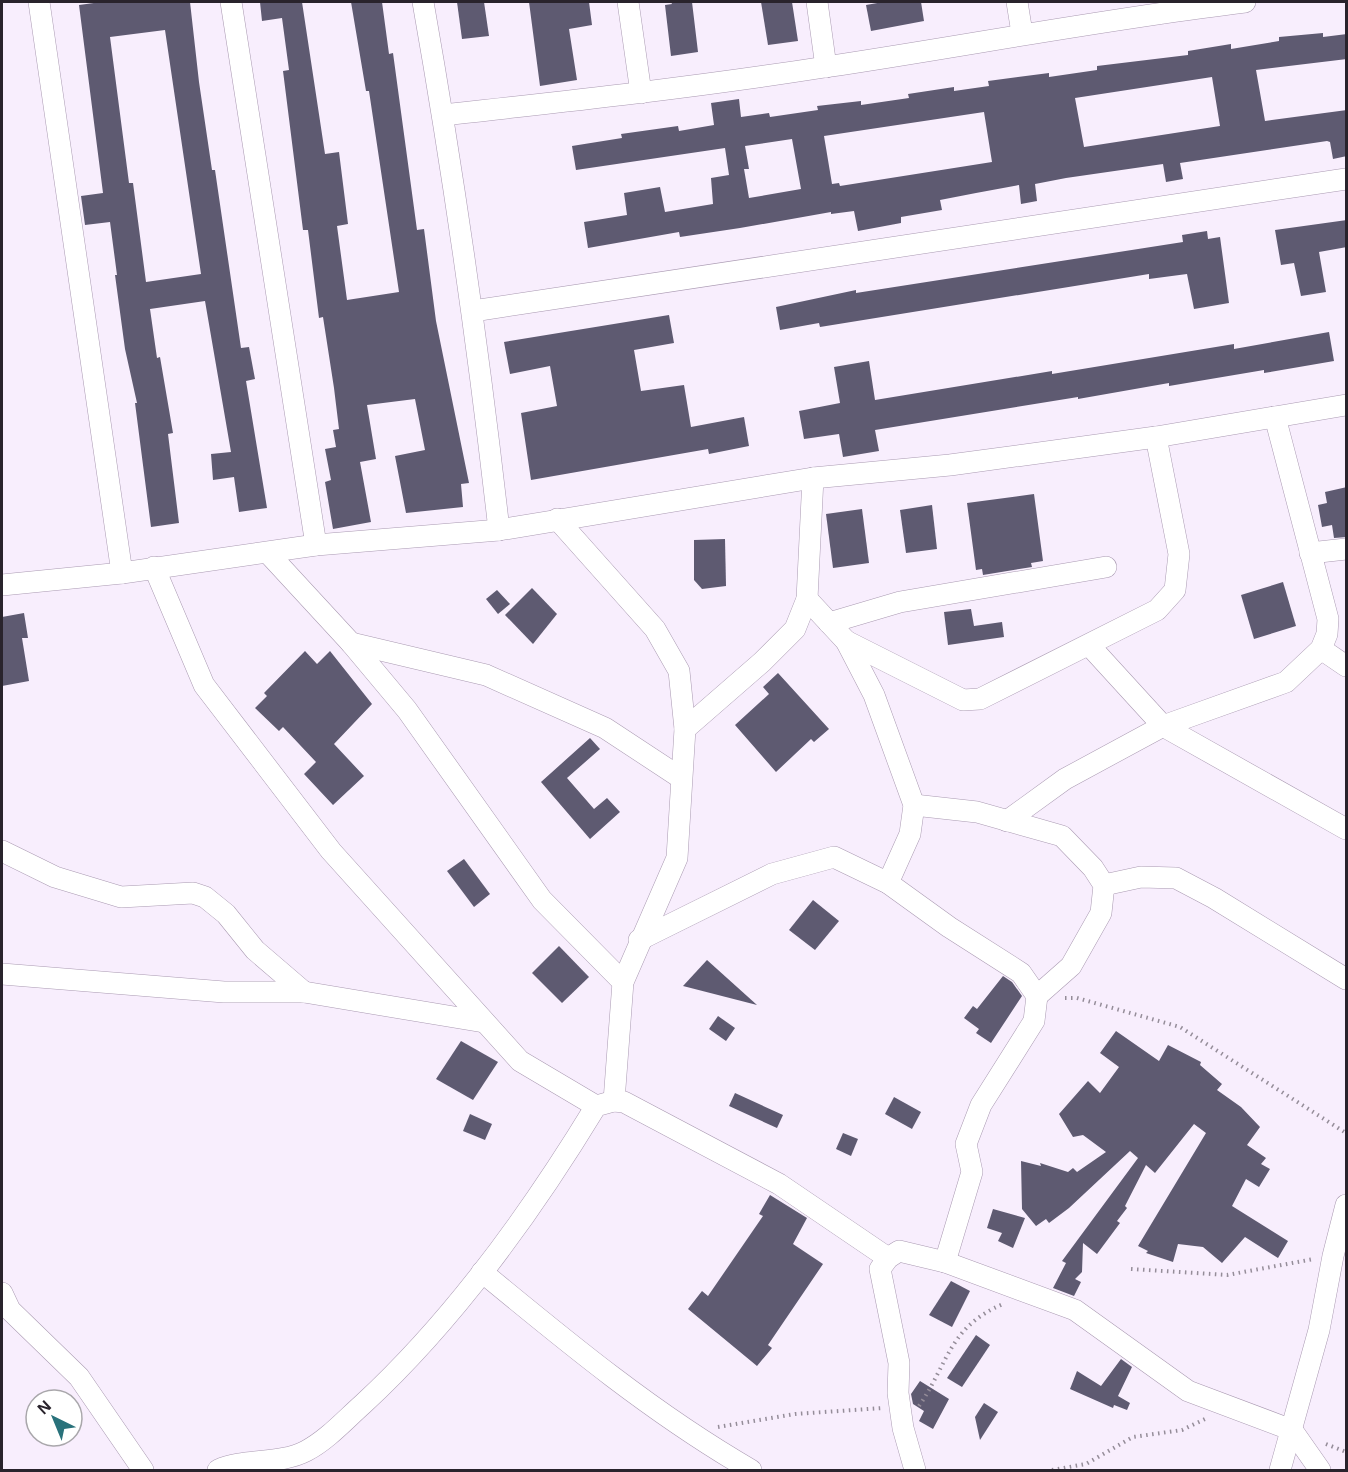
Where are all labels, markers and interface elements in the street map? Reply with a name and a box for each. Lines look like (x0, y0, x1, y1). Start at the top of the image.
north arrow (24, 1388, 84, 1448)
text: N (34, 1397, 54, 1418)

